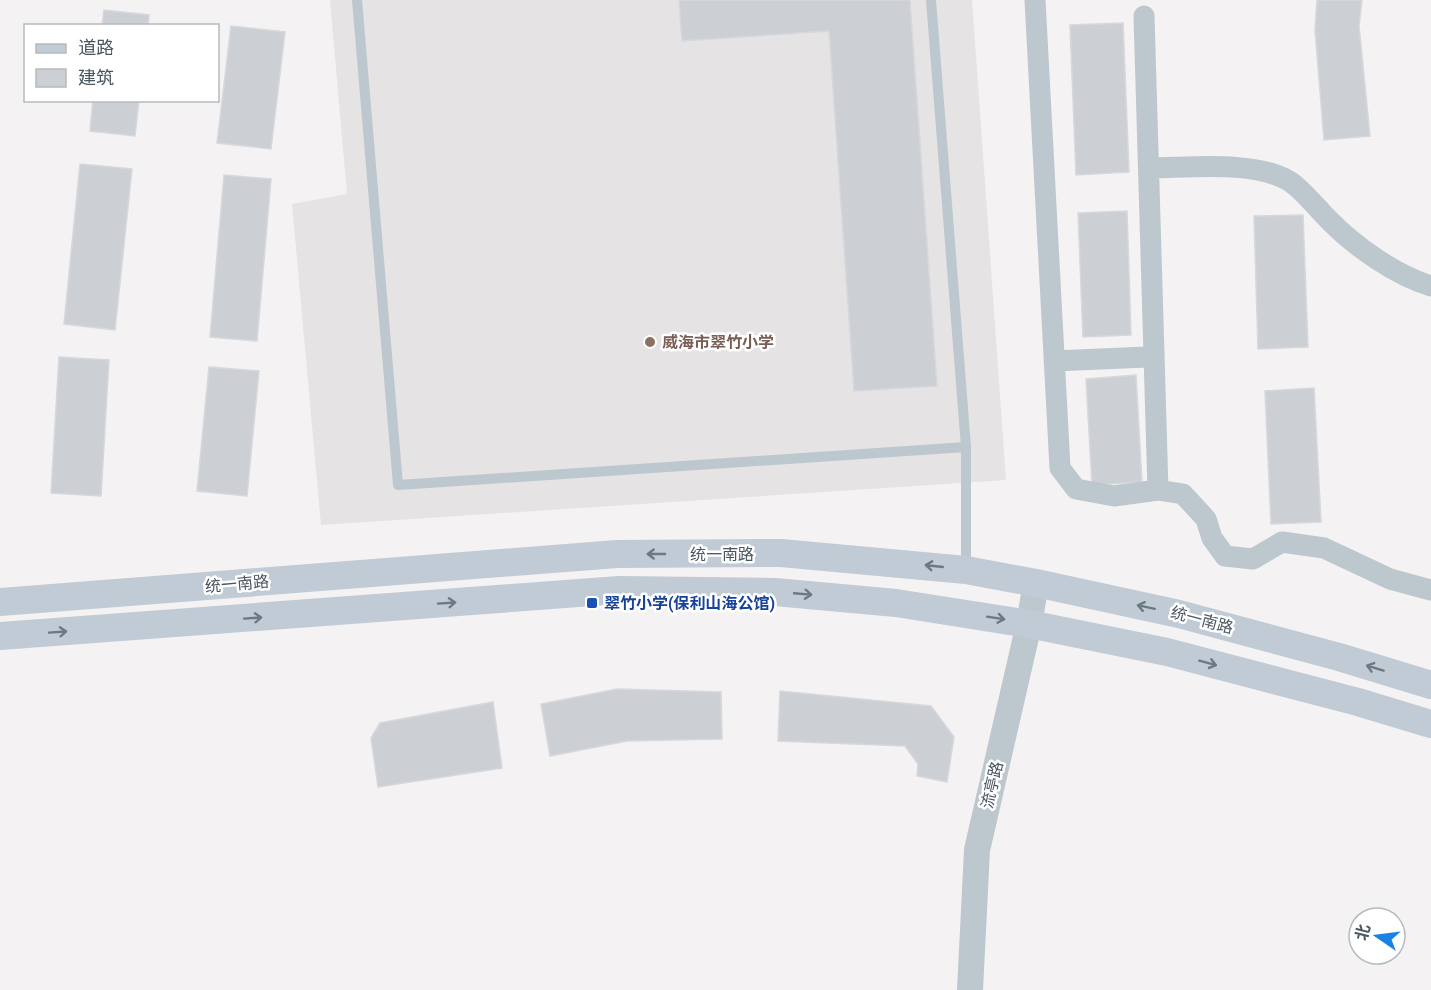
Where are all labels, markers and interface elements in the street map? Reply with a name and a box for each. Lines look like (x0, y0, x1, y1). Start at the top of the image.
legend (24, 24, 219, 102)
text: 道路 (78, 37, 114, 58)
text: 建筑 (78, 67, 114, 88)
place label: 威海市翠竹小学 (662, 333, 774, 352)
marker: 威海市翠竹小学 (643, 335, 657, 349)
street label: 统一南路 (690, 545, 754, 564)
one-way arrow (646, 548, 666, 560)
one-way arrow (925, 560, 944, 571)
street label: 统一南路 (204, 572, 270, 596)
one-way arrow (793, 589, 812, 600)
place label: 翠竹小学(保利山海公馆) (604, 594, 775, 613)
marker: 翠竹小学(保利山海公馆) (585, 596, 599, 610)
one-way arrow (437, 597, 457, 608)
one-way arrow (1137, 601, 1156, 612)
street label: 统一南路 (1169, 603, 1235, 637)
one-way arrow (242, 612, 262, 623)
one-way arrow (986, 613, 1006, 624)
one-way arrow (48, 626, 68, 637)
one-way arrow (1198, 657, 1217, 669)
one-way arrow (1366, 662, 1385, 673)
street label: 流亭路 (977, 759, 1007, 811)
north arrow (1347, 906, 1407, 966)
text: 北 (1352, 922, 1374, 943)

